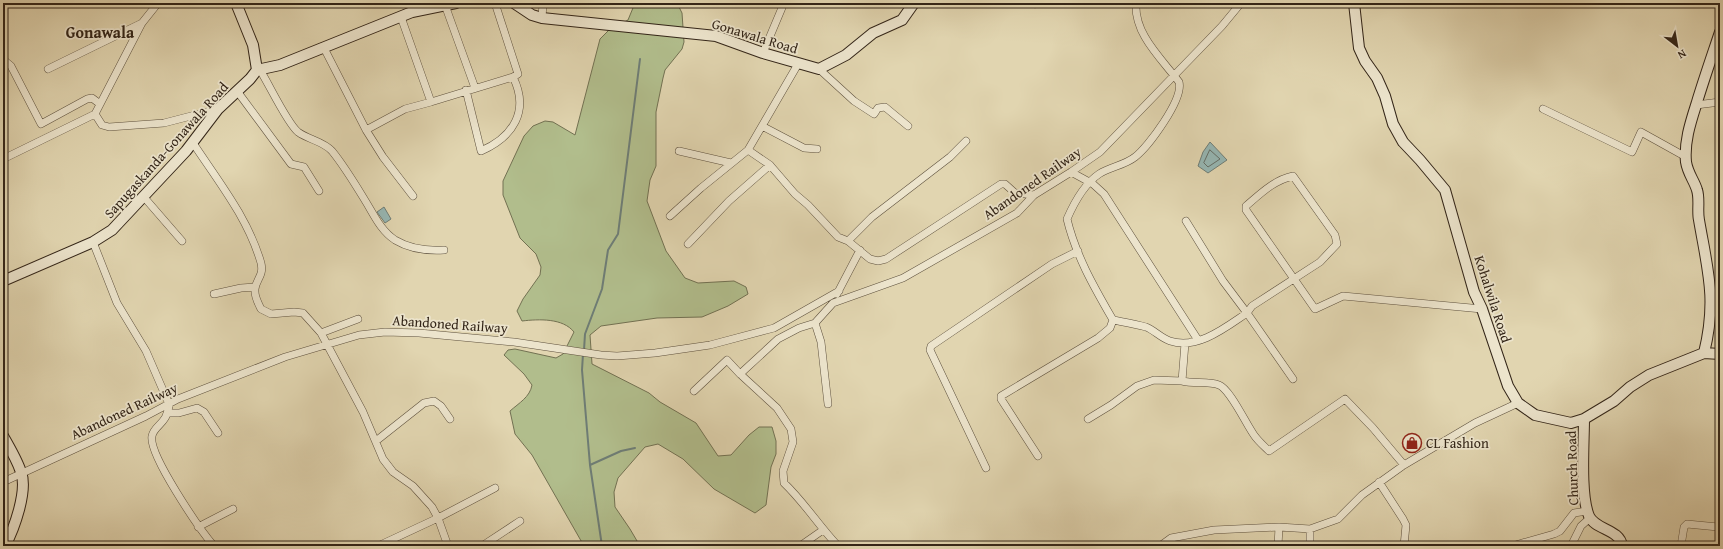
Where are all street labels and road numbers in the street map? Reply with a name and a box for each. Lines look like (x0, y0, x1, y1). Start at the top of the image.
street label: Gonawala Road (710, 13, 801, 59)
street label: Sapugaskanda-Gonawala Road (99, 77, 233, 223)
street label: Abandoned Railway (979, 142, 1085, 224)
street label: Kohalwila Road (1469, 253, 1517, 346)
street label: Abandoned Railway (392, 310, 508, 338)
street label: Abandoned Railway (67, 377, 181, 445)
street label: Church Road (1561, 430, 1583, 506)

